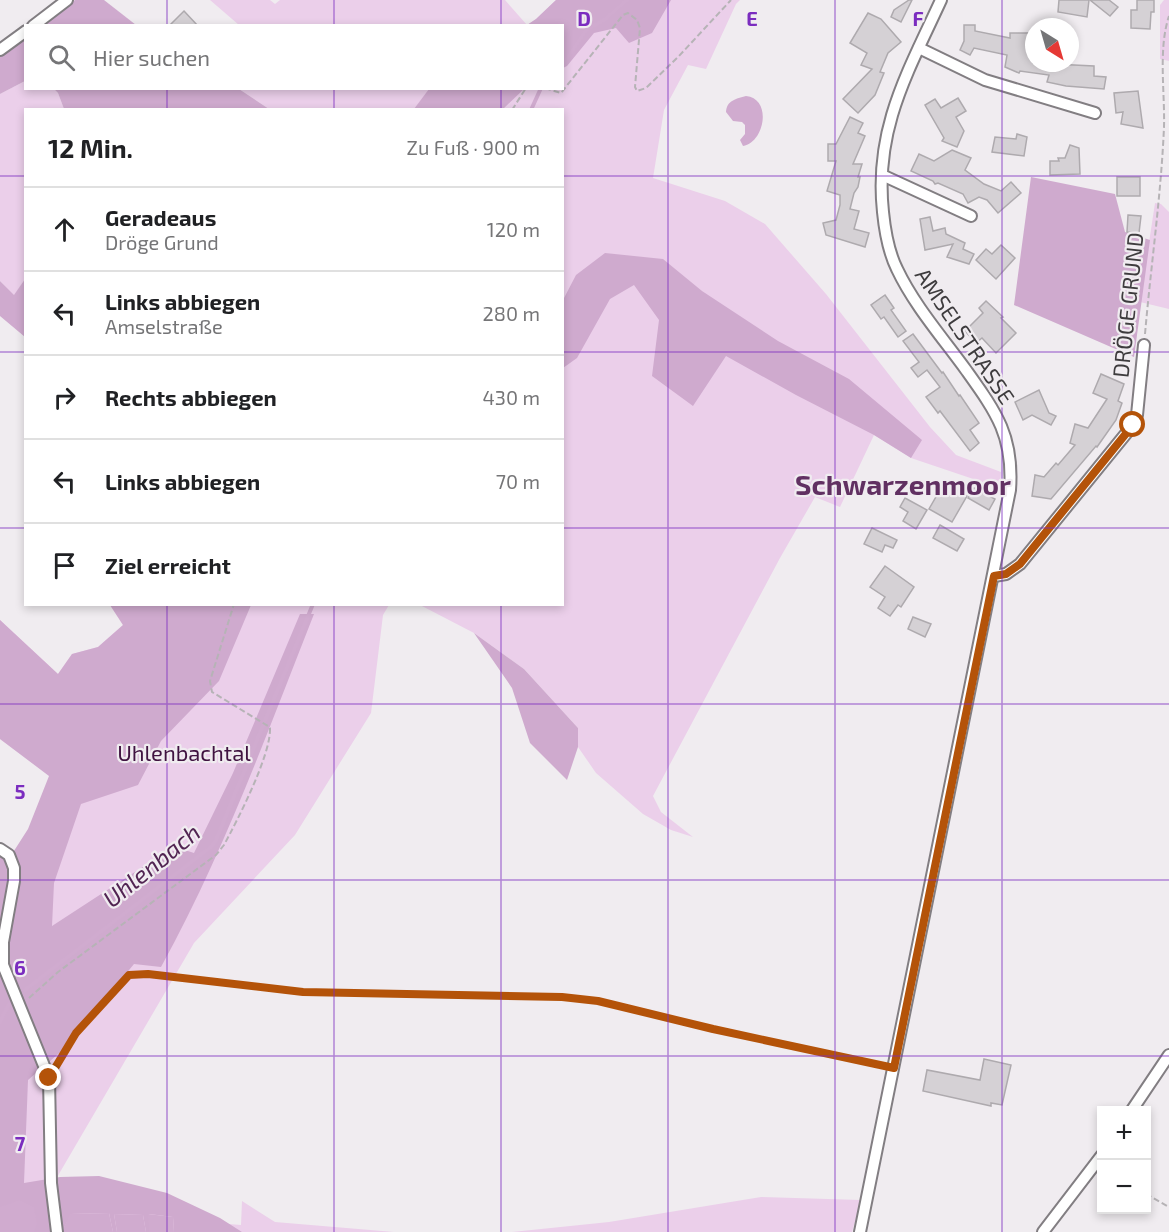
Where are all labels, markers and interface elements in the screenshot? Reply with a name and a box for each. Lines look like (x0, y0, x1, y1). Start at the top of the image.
text: D (577, 6, 591, 30)
text: E (746, 6, 758, 30)
text: F (912, 6, 924, 30)
north arrow (1025, 18, 1079, 72)
search box (24, 24, 564, 90)
icon: search (45, 41, 78, 74)
text: Hier suchen (93, 44, 210, 70)
text: 12 Min. (48, 132, 133, 163)
text: Zu Fuß · 900 m (407, 135, 540, 159)
text: Geradeaus (105, 204, 216, 230)
icon: ahead (48, 213, 81, 246)
text: 120 m (487, 217, 540, 241)
text: Dröge Grund (105, 230, 219, 254)
street label: DRÖGE GRUND (1106, 231, 1148, 379)
street label: AMSELSTRASSE (911, 263, 1021, 408)
text: Links abbiegen (105, 288, 260, 314)
icon: left (48, 297, 81, 330)
text: 280 m (483, 301, 540, 325)
text: Amselstraße (105, 314, 223, 338)
icon: right (48, 381, 81, 414)
text: Rechts abbiegen (105, 384, 277, 410)
text: 430 m (483, 385, 540, 409)
route start (1119, 411, 1145, 437)
icon: left (48, 465, 81, 498)
district label: Schwarzenmoor (795, 467, 1011, 501)
text: Links abbiegen (105, 468, 260, 494)
text: 70 m (496, 469, 540, 493)
icon: arrive (48, 549, 81, 582)
text: Ziel erreicht (105, 552, 231, 578)
park label: Uhlenbachtal (117, 739, 251, 765)
text: 5 (14, 779, 26, 803)
water label: Uhlenbach (97, 817, 205, 913)
text: 6 (14, 955, 26, 979)
route end (35, 1064, 61, 1090)
map controls (1097, 1106, 1151, 1214)
button: + (1097, 1106, 1151, 1160)
text: 7 (15, 1131, 26, 1155)
button: − (1097, 1160, 1151, 1214)

